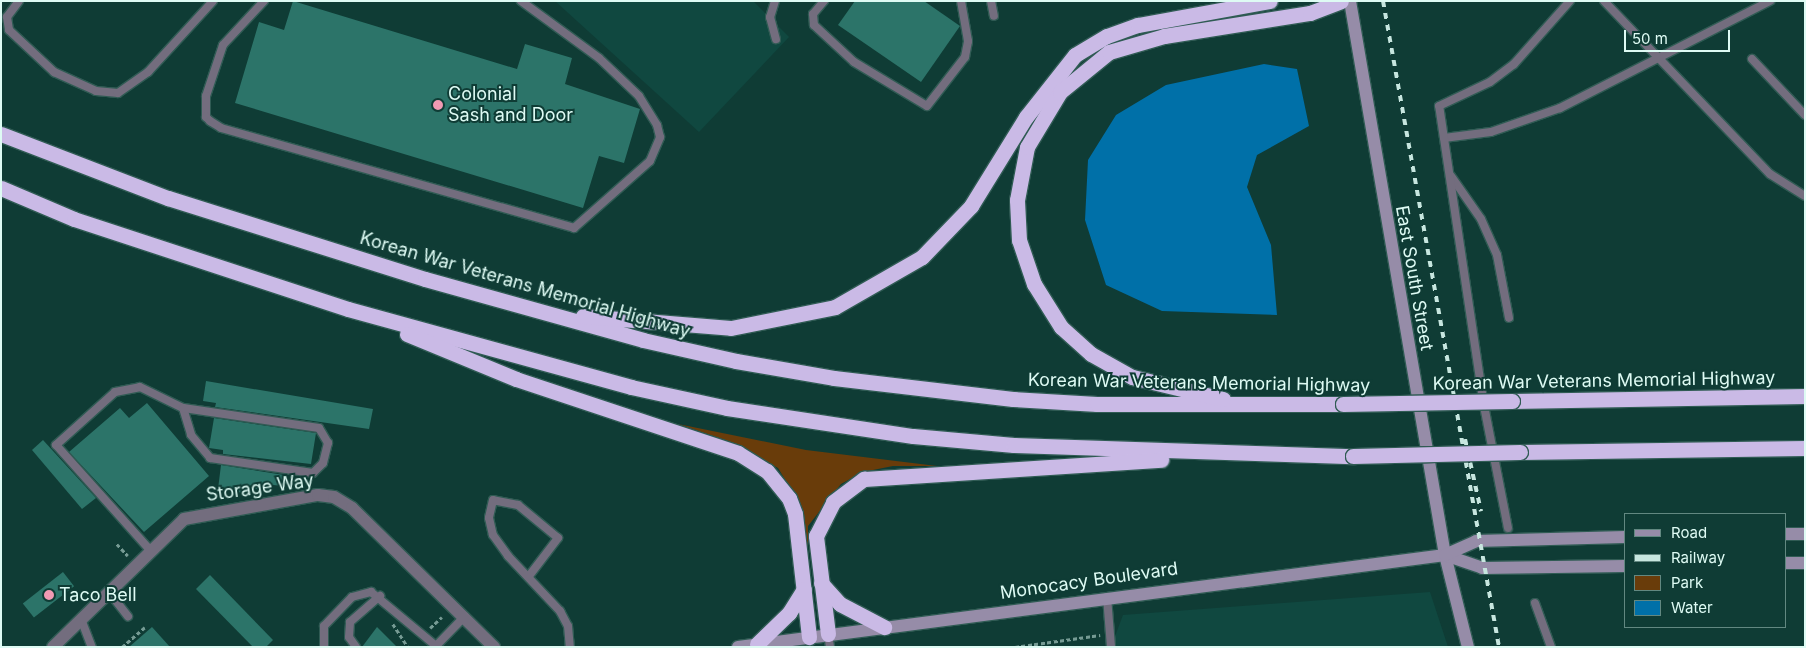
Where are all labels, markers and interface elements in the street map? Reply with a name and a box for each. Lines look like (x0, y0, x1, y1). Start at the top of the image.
scale bar (1626, 20, 1732, 52)
text: 50 m (1632, 29, 1668, 48)
place label: Colonial Sash and Door (448, 84, 573, 126)
marker: Colonial Sash and Door (432, 99, 444, 111)
street label: East South Street (1391, 204, 1437, 352)
street label: Korean War Veterans Memorial Highway (357, 227, 693, 343)
street label: Korean War Veterans Memorial Highway (1433, 367, 1775, 395)
street label: Korean War Veterans Memorial Highway (1028, 369, 1370, 397)
street label: Storage Way (205, 470, 315, 506)
legend (1624, 513, 1786, 628)
text: Road (1671, 523, 1707, 542)
text: Railway (1671, 548, 1725, 567)
street label: Monocacy Boulevard (999, 558, 1179, 604)
text: Park (1671, 573, 1703, 592)
place label: Taco Bell (59, 584, 137, 606)
marker: Taco Bell (43, 589, 55, 601)
text: Water (1671, 598, 1713, 617)

